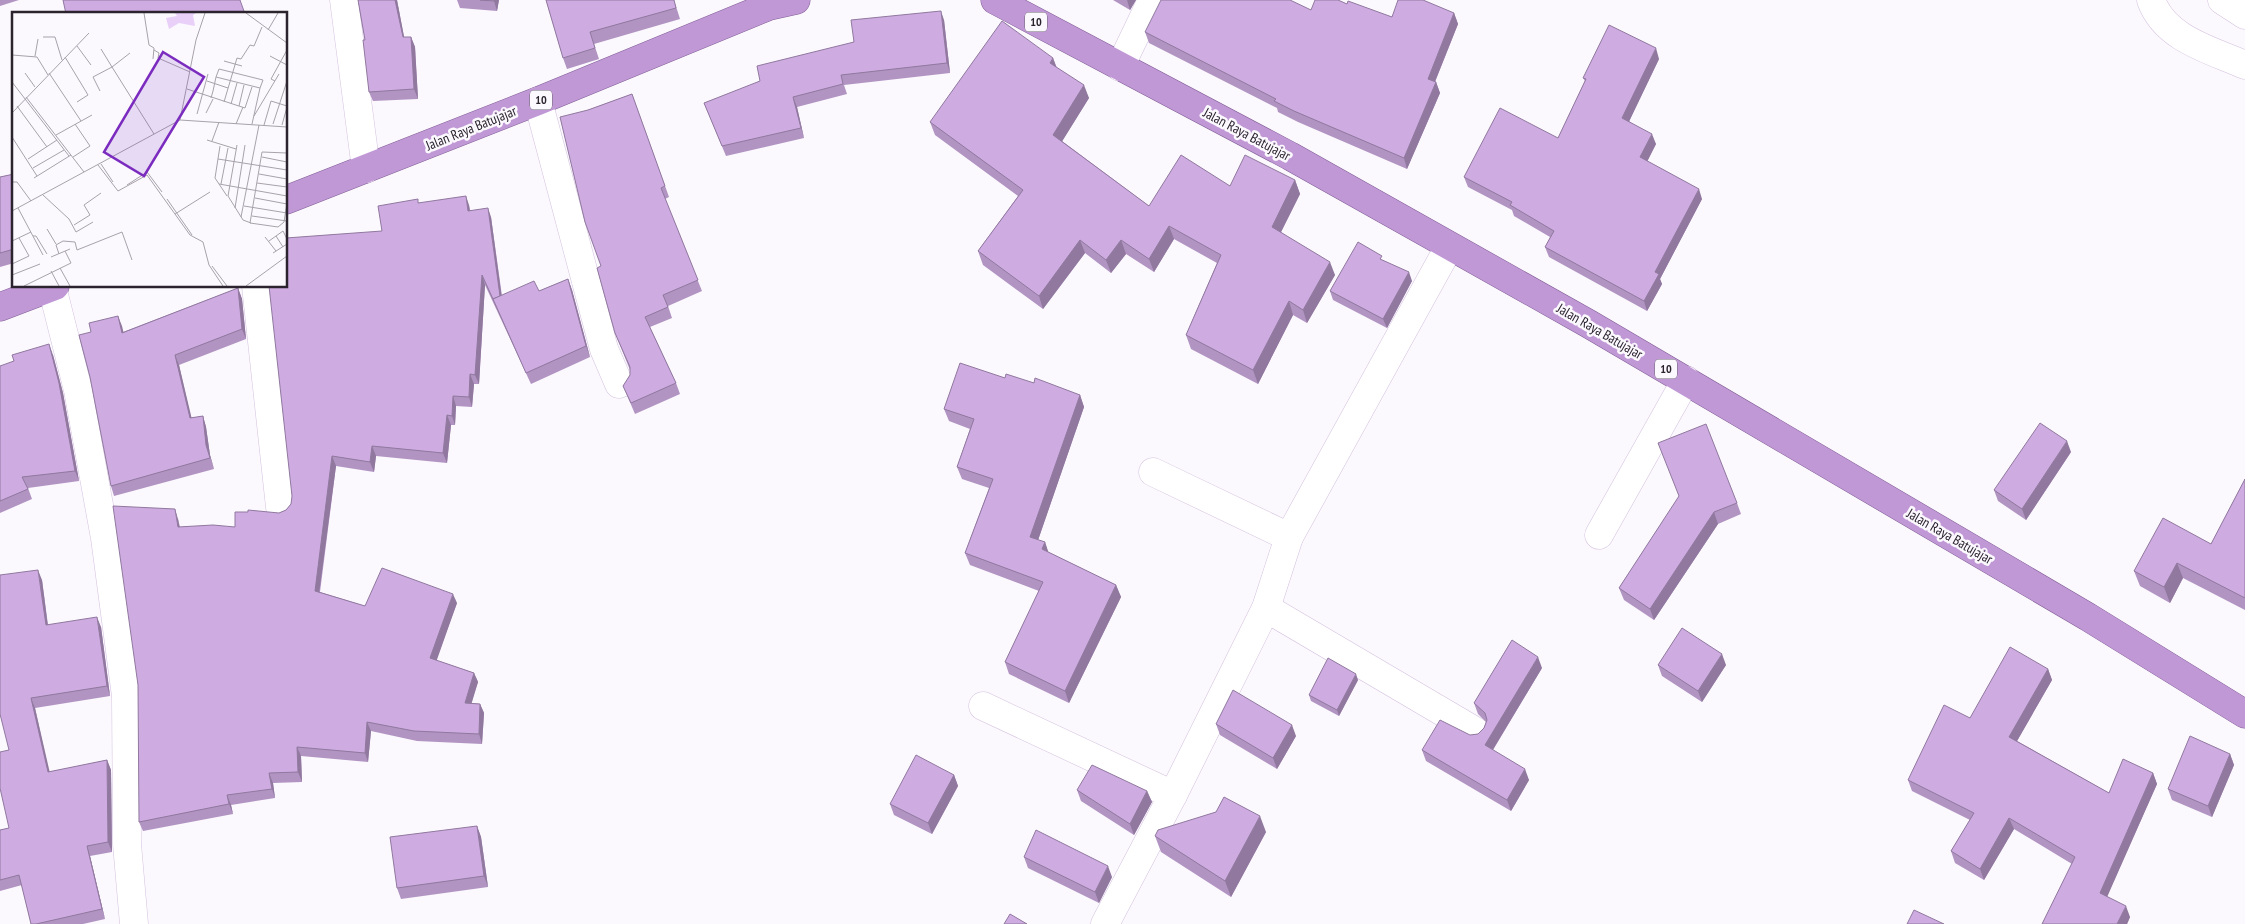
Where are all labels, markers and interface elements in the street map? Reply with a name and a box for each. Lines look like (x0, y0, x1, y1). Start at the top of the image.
inset map (12, 12, 288, 288)
road number: 10 (1025, 13, 1047, 32)
road number: 10 (530, 90, 552, 110)
street label: Jalan Raya Batujajar (422, 102, 519, 155)
street label: Jalan Raya Batujajar (1199, 103, 1294, 165)
street label: Jalan Raya Batujajar (1553, 299, 1646, 363)
road number: 10 (1655, 359, 1677, 378)
street label: Jalan Raya Batujajar (1903, 504, 1996, 568)

